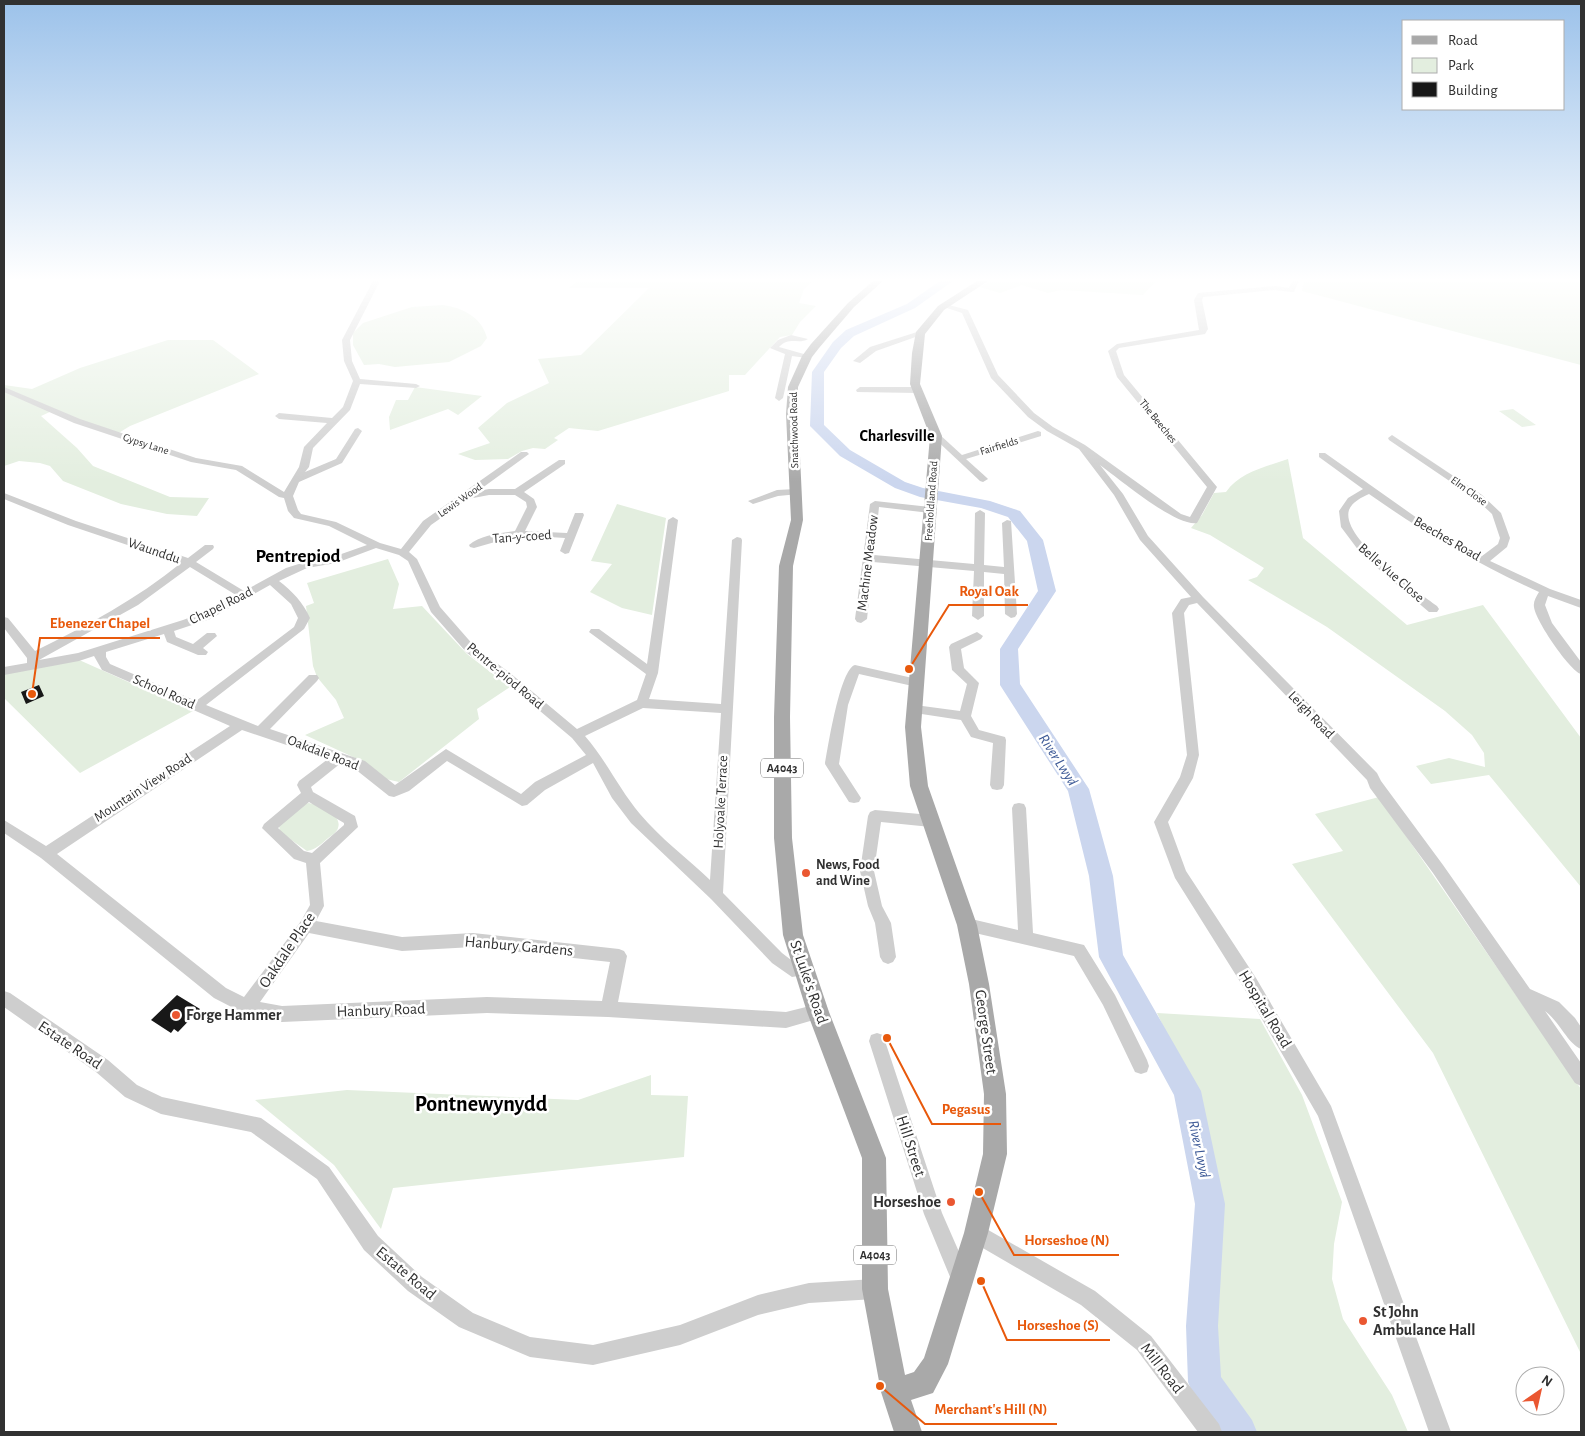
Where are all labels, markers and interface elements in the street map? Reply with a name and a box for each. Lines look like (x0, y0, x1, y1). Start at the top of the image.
legend (1402, 20, 1565, 110)
text: Road (1448, 33, 1478, 48)
text: Park (1448, 58, 1474, 73)
text: Building (1448, 83, 1498, 98)
street label: Snatchwood Road (788, 391, 800, 468)
street label: The Beeches (1137, 397, 1179, 445)
district label: Charlesville (859, 428, 935, 444)
street label: Gypsy Lane (122, 431, 170, 457)
street label: Fairfields (979, 435, 1019, 457)
street label: Freeholdland Road (923, 460, 939, 541)
street label: Elm Close (1449, 474, 1489, 508)
street label: Lewis Wood (436, 481, 484, 519)
street label: Machine Meadow (855, 514, 881, 612)
street label: Beeches Road (1411, 514, 1483, 564)
street label: Tan-y-coed (492, 528, 552, 546)
street label: Waunddu (126, 536, 182, 566)
street label: Belle Vue Close (1356, 541, 1426, 605)
district label: Pentrepiod (255, 547, 341, 566)
callout: Royal Oak (949, 575, 1028, 605)
text: Royal Oak (959, 584, 1019, 599)
street label: Chapel Road (187, 585, 255, 627)
callout: Ebenezer Chapel (40, 608, 160, 638)
text: Ebenezer Chapel (50, 616, 150, 631)
street label: Pentre-piod Road (464, 640, 546, 712)
street label: School Road (131, 672, 197, 712)
street label: Leigh Road (1285, 689, 1337, 741)
water label: River Lwyd (1036, 731, 1080, 789)
street label: Oakdale Road (285, 733, 361, 773)
street label: Mountain View Road (92, 751, 194, 825)
street label: Holyoake Terrace (712, 755, 730, 849)
road number: A4043 (761, 758, 803, 778)
place label: News, Food and Wine (816, 858, 880, 888)
marker: News, Food and Wine (800, 867, 812, 879)
street label: Oakdale Place (256, 909, 318, 991)
street label: Hanbury Gardens (464, 933, 574, 960)
street label: St Luke's Road (787, 938, 831, 1026)
street label: Hospital Road (1236, 967, 1294, 1051)
street label: George Street (972, 989, 1000, 1075)
street label: Hanbury Road (336, 1000, 426, 1021)
place label: Forge Hammer (186, 1007, 282, 1023)
marker: Forge Hammer (170, 1009, 182, 1021)
street label: Estate Road (35, 1018, 105, 1072)
district label: Pontnewynydd (415, 1093, 548, 1116)
callout: Pegasus (932, 1094, 1001, 1124)
text: Pegasus (942, 1102, 991, 1117)
street label: Hill Street (894, 1114, 928, 1178)
water label: River Lwyd (1186, 1119, 1212, 1179)
place label: Horseshoe (873, 1194, 941, 1210)
marker: Horseshoe (945, 1196, 957, 1208)
callout: Horseshoe (N) (1014, 1225, 1119, 1255)
text: Horseshoe (N) (1024, 1233, 1110, 1248)
street label: Estate Road (373, 1243, 439, 1303)
road number: A4043 (854, 1246, 896, 1264)
place label: St John Ambulance Hall (1373, 1304, 1476, 1338)
callout: Horseshoe (S) (1007, 1310, 1110, 1340)
marker: St John Ambulance Hall (1357, 1315, 1369, 1327)
text: Horseshoe (S) (1017, 1318, 1099, 1333)
street label: Mill Road (1138, 1340, 1186, 1396)
north arrow (1515, 1366, 1565, 1416)
text: N (1539, 1373, 1555, 1390)
callout: Merchant's Hill (N) (925, 1394, 1057, 1424)
text: Merchant's Hill (N) (935, 1402, 1047, 1417)

